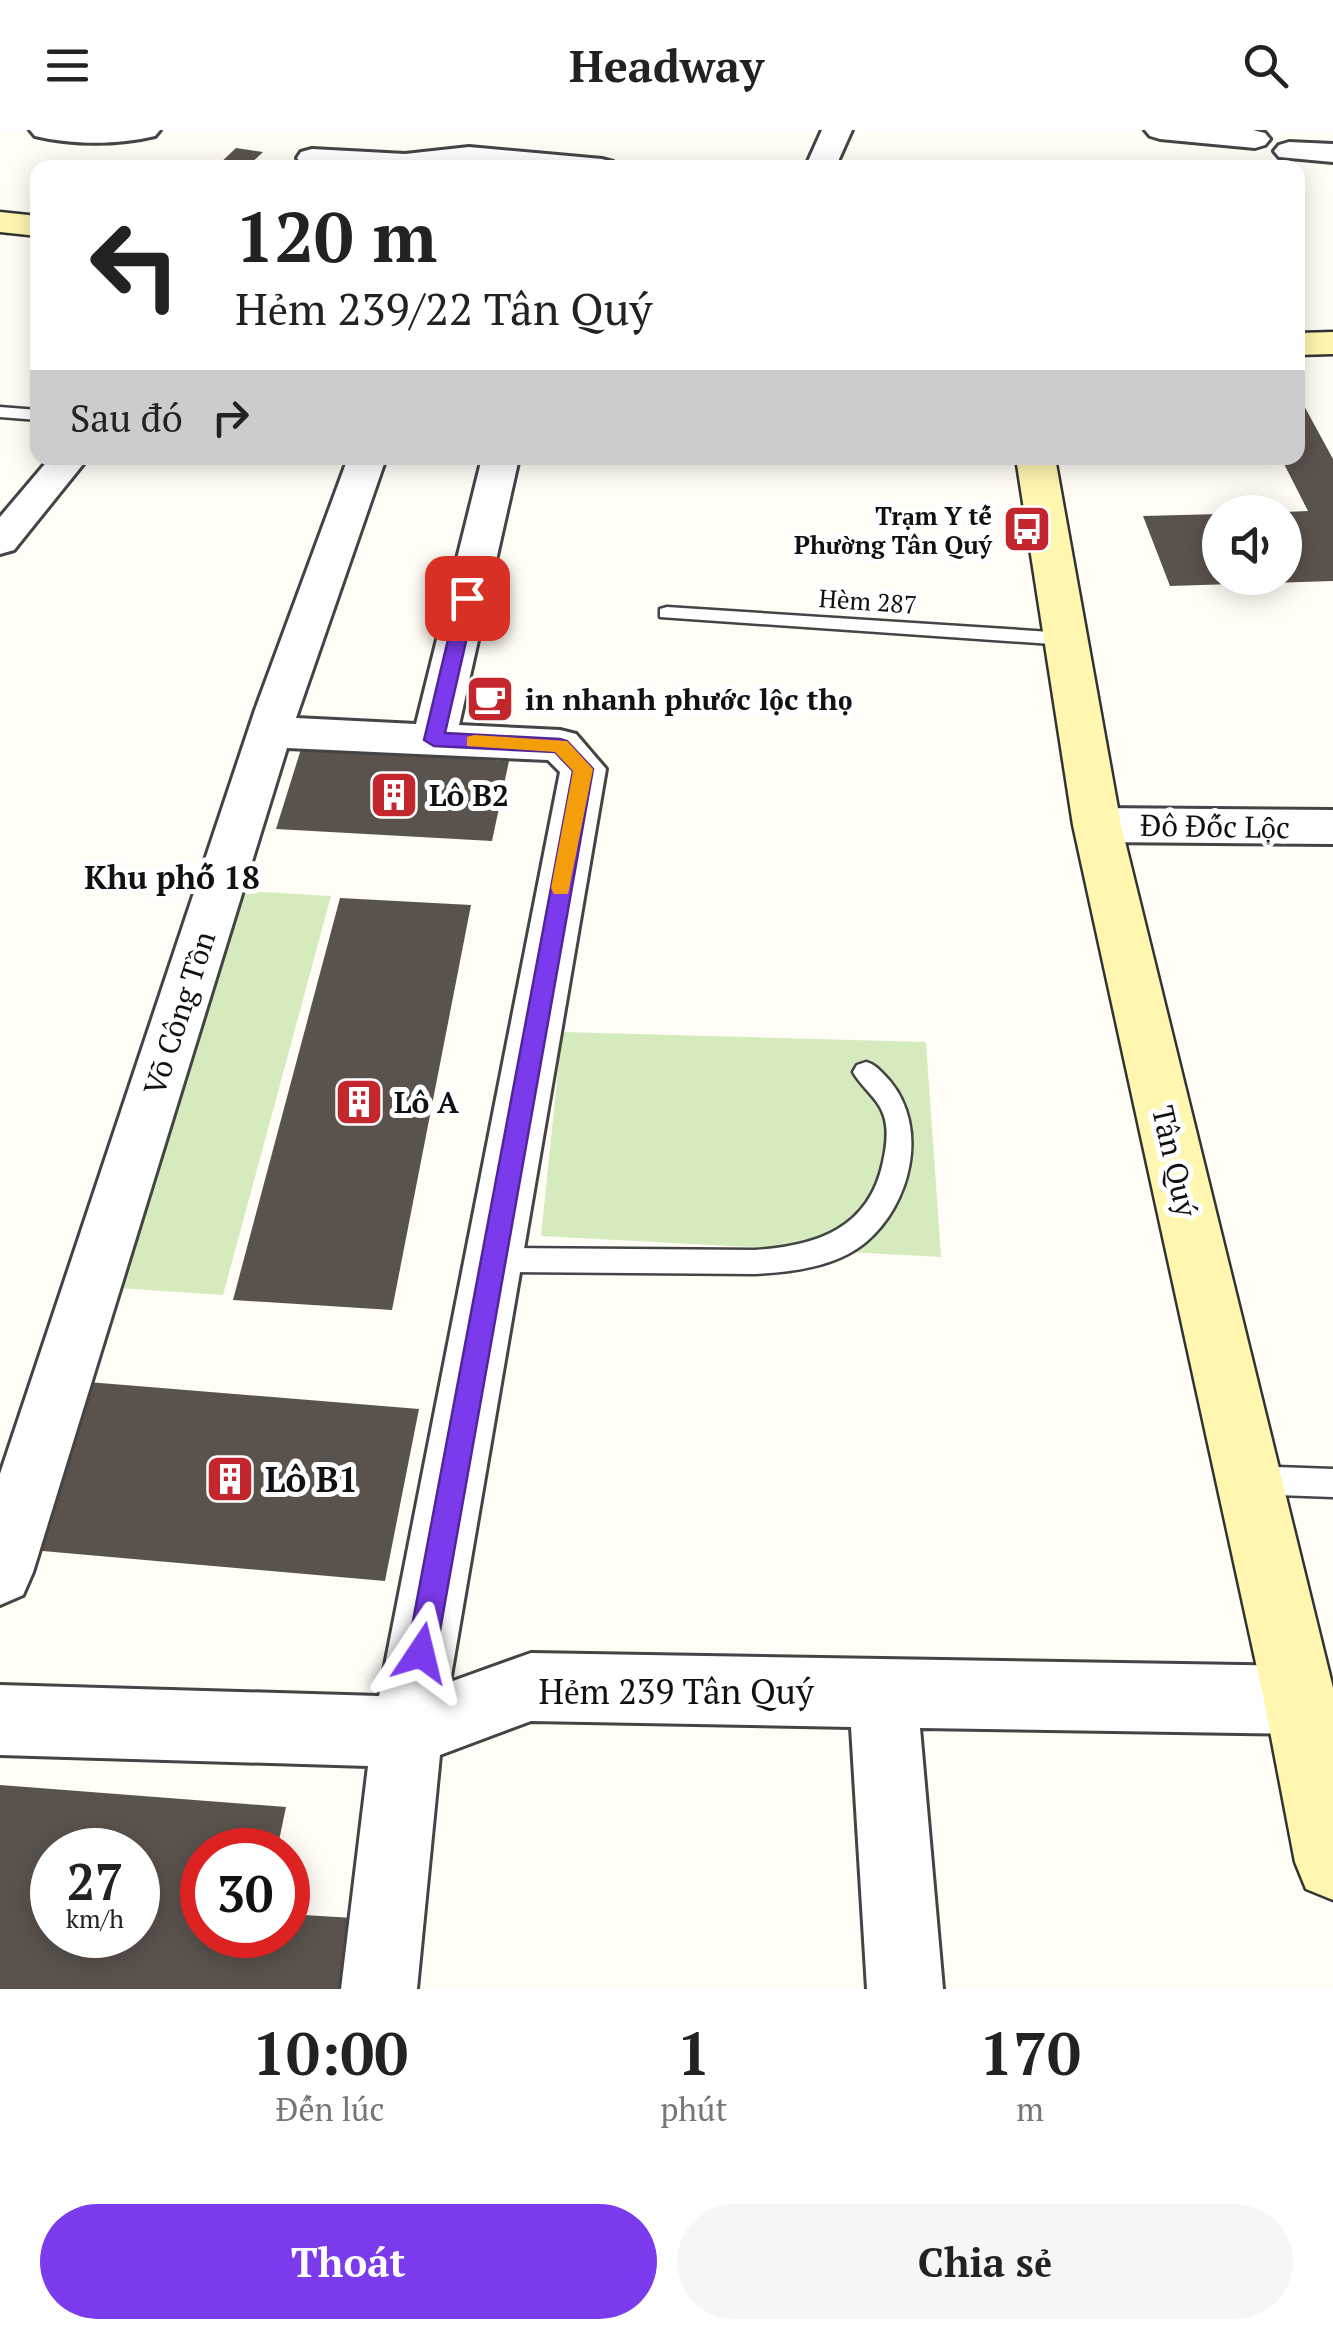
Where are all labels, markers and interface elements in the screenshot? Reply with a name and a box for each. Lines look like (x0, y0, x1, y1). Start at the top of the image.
text: Headway (569, 35, 764, 95)
icon: menu (40, 38, 95, 93)
icon: search (1238, 38, 1293, 93)
text: 120 m (235, 189, 437, 282)
icon: left (70, 200, 200, 330)
text: Hẻm 239/22 Tân Quý (235, 278, 652, 338)
icon: right (203, 390, 258, 445)
text: Sau đó (70, 393, 183, 443)
map controls (1202, 495, 1302, 595)
button: sound (1202, 495, 1302, 595)
place label: Trạm Y tế Phường Tân Quý (794, 499, 993, 561)
bus stop icon: Trạm Y tế Phường Tân Quý (1001, 503, 1053, 555)
pin (425, 556, 510, 641)
icon: arrive (440, 571, 495, 626)
street label: Hèm 287 (818, 581, 918, 621)
cafe icon: in nhanh phước lộc thọ (464, 673, 516, 725)
place label: in nhanh phước lộc thọ (525, 679, 853, 719)
building icon: Lô B2 (368, 769, 420, 821)
place label: Lô B2 (429, 775, 509, 815)
street label: Đô Đốc Lộc (1140, 805, 1290, 847)
district label: Khu phố 18 (84, 856, 260, 898)
street label: Võ Công Tồn (134, 926, 224, 1100)
building icon: Lô A (333, 1076, 385, 1128)
place label: Lô A (394, 1082, 459, 1122)
street label: Tân Quý (1143, 1102, 1207, 1221)
building icon: Lô B1 (204, 1453, 256, 1505)
place label: Lô B1 (265, 1456, 358, 1502)
position arrow (369, 1601, 473, 1705)
street label: Hẻm 239 Tân Quý (538, 1668, 815, 1714)
speed limit sign: 30 (180, 1828, 310, 1958)
text: 27 (67, 1848, 123, 1914)
text: km/h (66, 1902, 124, 1935)
text: 10:00 (252, 2013, 408, 2092)
text: 1 (677, 2013, 711, 2092)
text: 170 (979, 2013, 1081, 2092)
text: Đến lúc (276, 2088, 384, 2130)
text: phút (660, 2088, 727, 2130)
text: m (1016, 2088, 1044, 2130)
button: Thoát (40, 2204, 657, 2319)
button: Chia sẻ (677, 2204, 1293, 2319)

